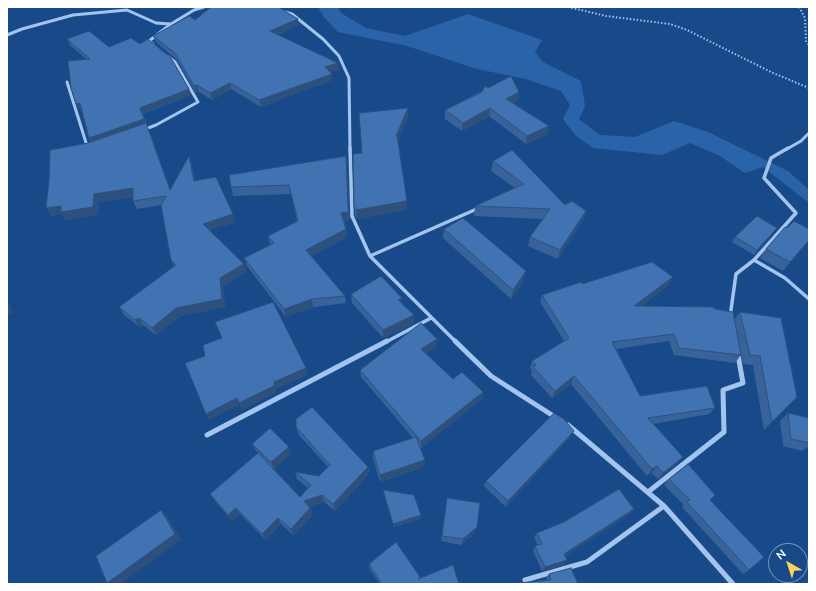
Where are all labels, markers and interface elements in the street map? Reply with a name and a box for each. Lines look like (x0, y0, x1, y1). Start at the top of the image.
north arrow (768, 543, 808, 583)
text: N (773, 546, 788, 562)

